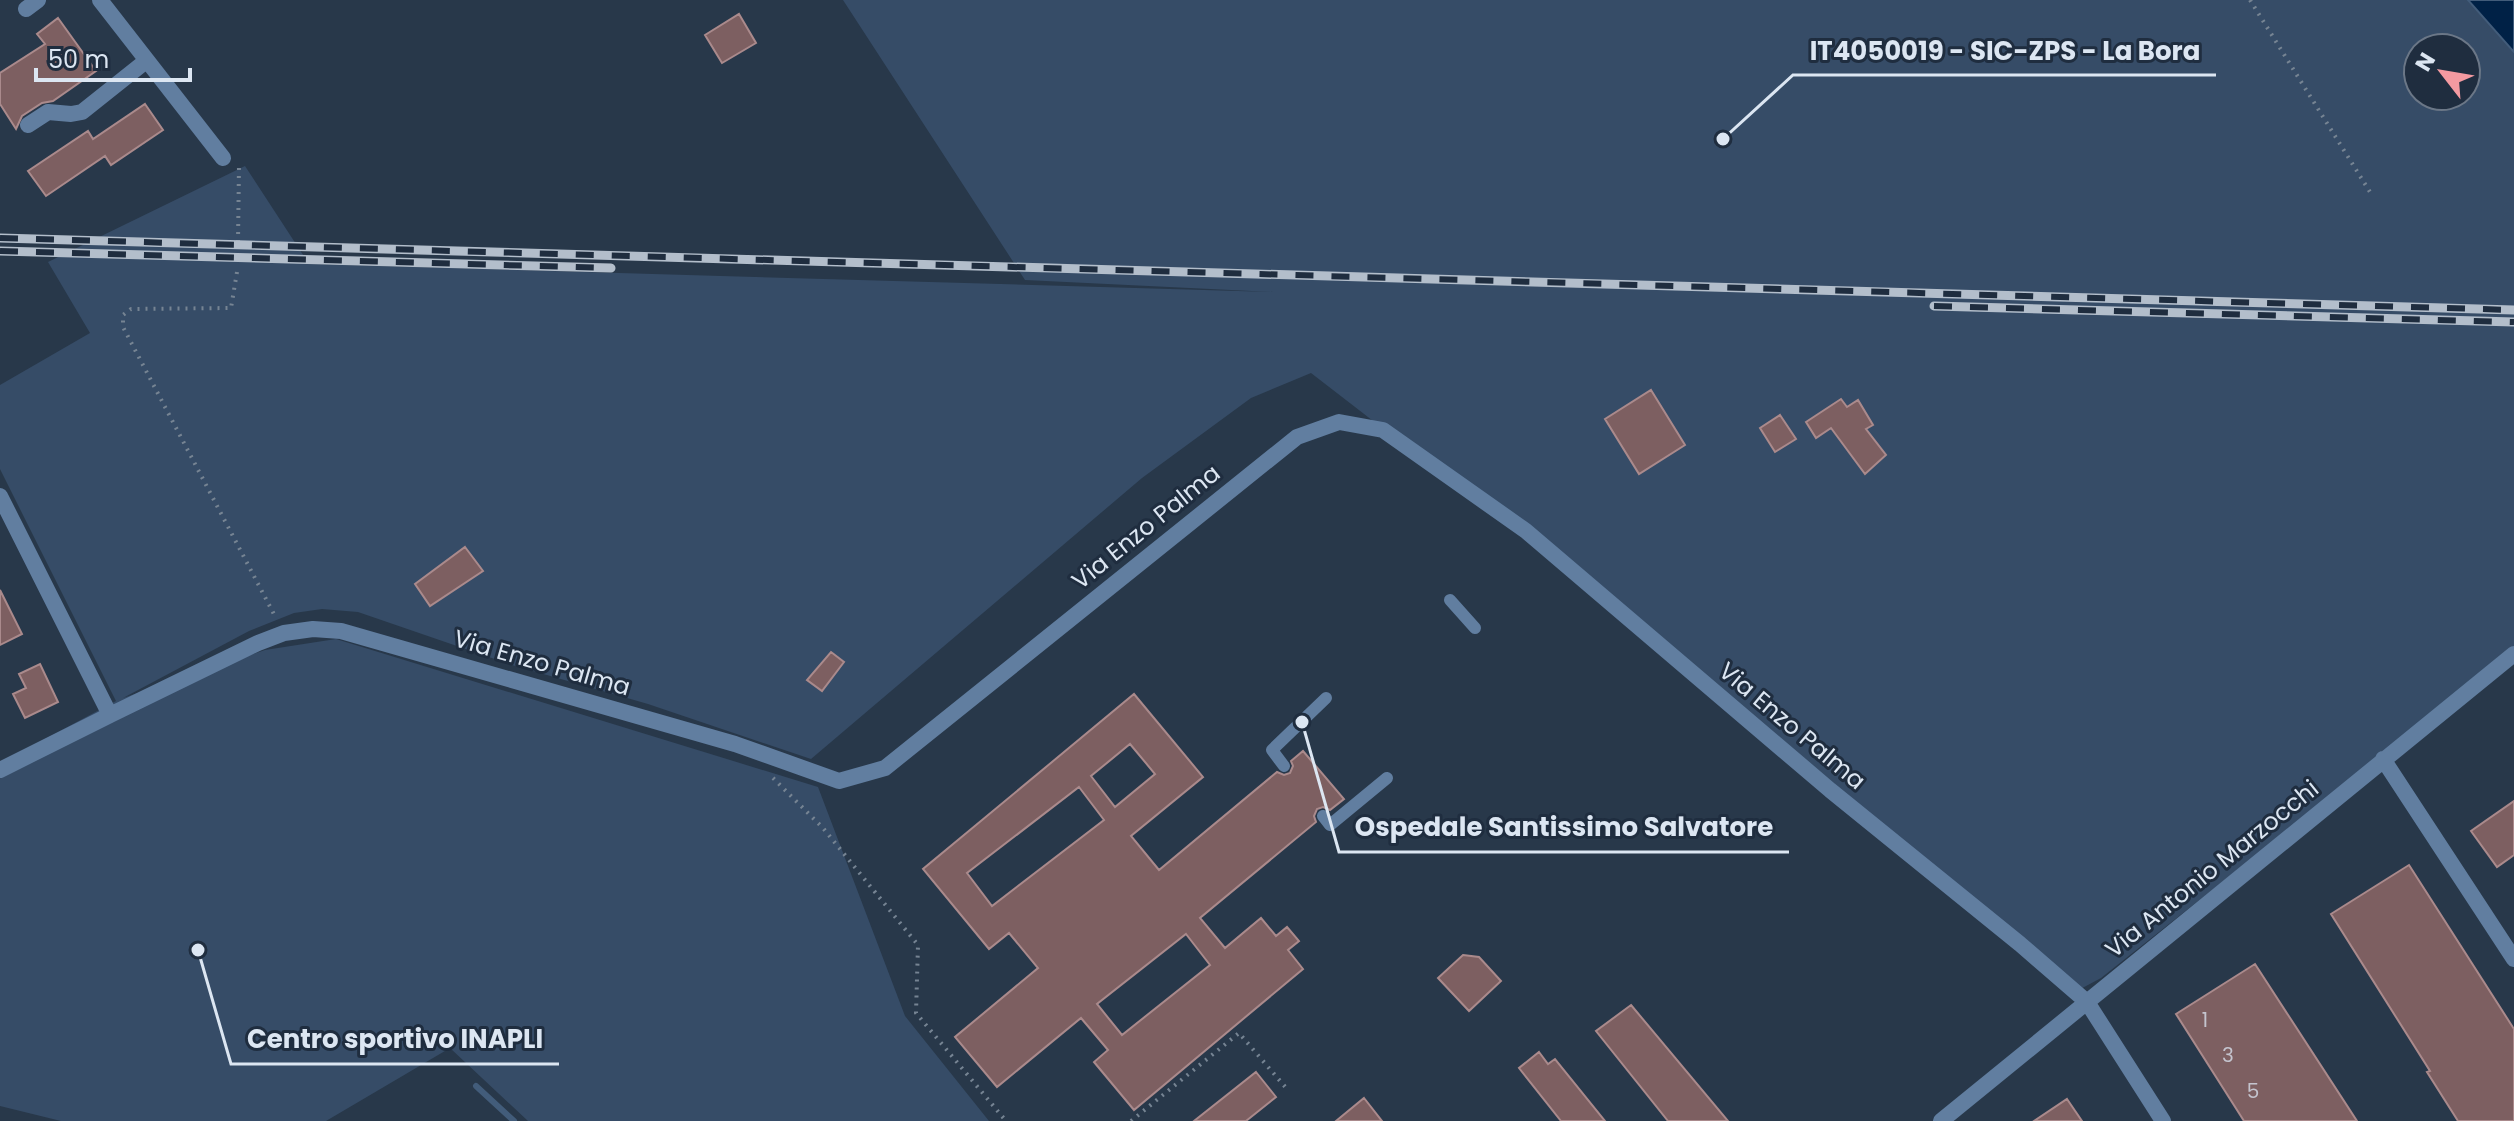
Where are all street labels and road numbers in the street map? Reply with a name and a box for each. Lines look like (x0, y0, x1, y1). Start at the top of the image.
street label: Via Enzo Palma (1065, 456, 1227, 597)
street label: Via Enzo Palma (450, 622, 634, 703)
street label: Via Enzo Palma (1712, 654, 1873, 797)
street label: Via Antonio Marzocchi (2098, 772, 2325, 965)

